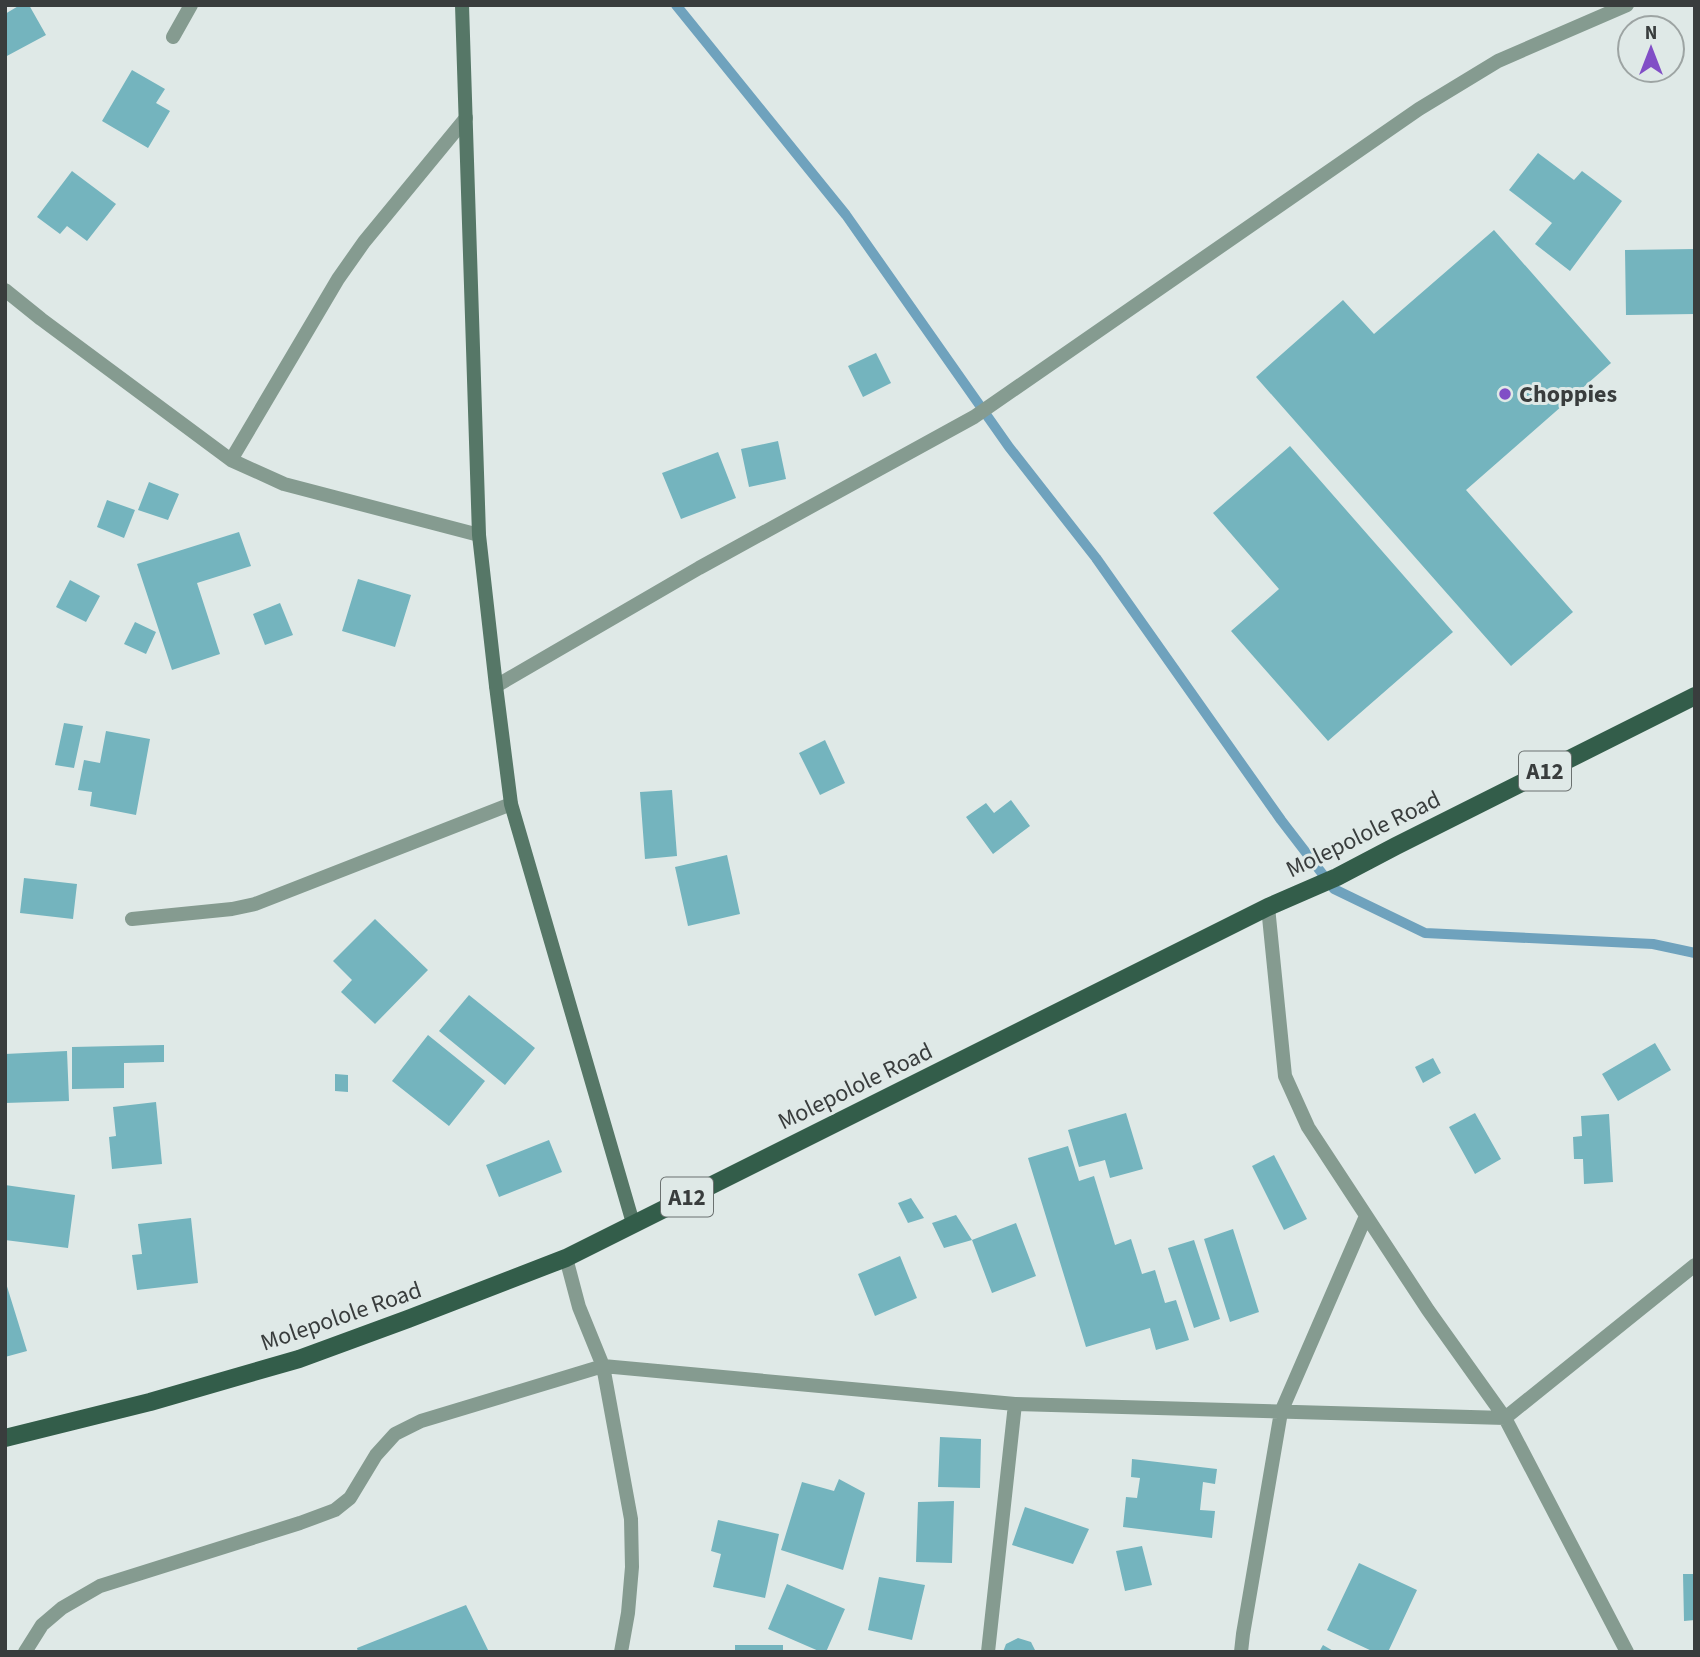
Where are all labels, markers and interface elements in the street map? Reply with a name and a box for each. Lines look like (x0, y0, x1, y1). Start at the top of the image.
north arrow (1616, 14, 1686, 84)
text: N (1645, 20, 1657, 47)
place label: Choppies (1519, 377, 1617, 412)
marker: Choppies (1497, 386, 1513, 402)
road number: A12 (1519, 751, 1571, 790)
street label: Molepolole Road (1280, 782, 1447, 887)
street label: Molepolole Road (772, 1034, 939, 1139)
road number: A12 (661, 1178, 713, 1216)
street label: Molepolole Road (256, 1273, 426, 1360)

